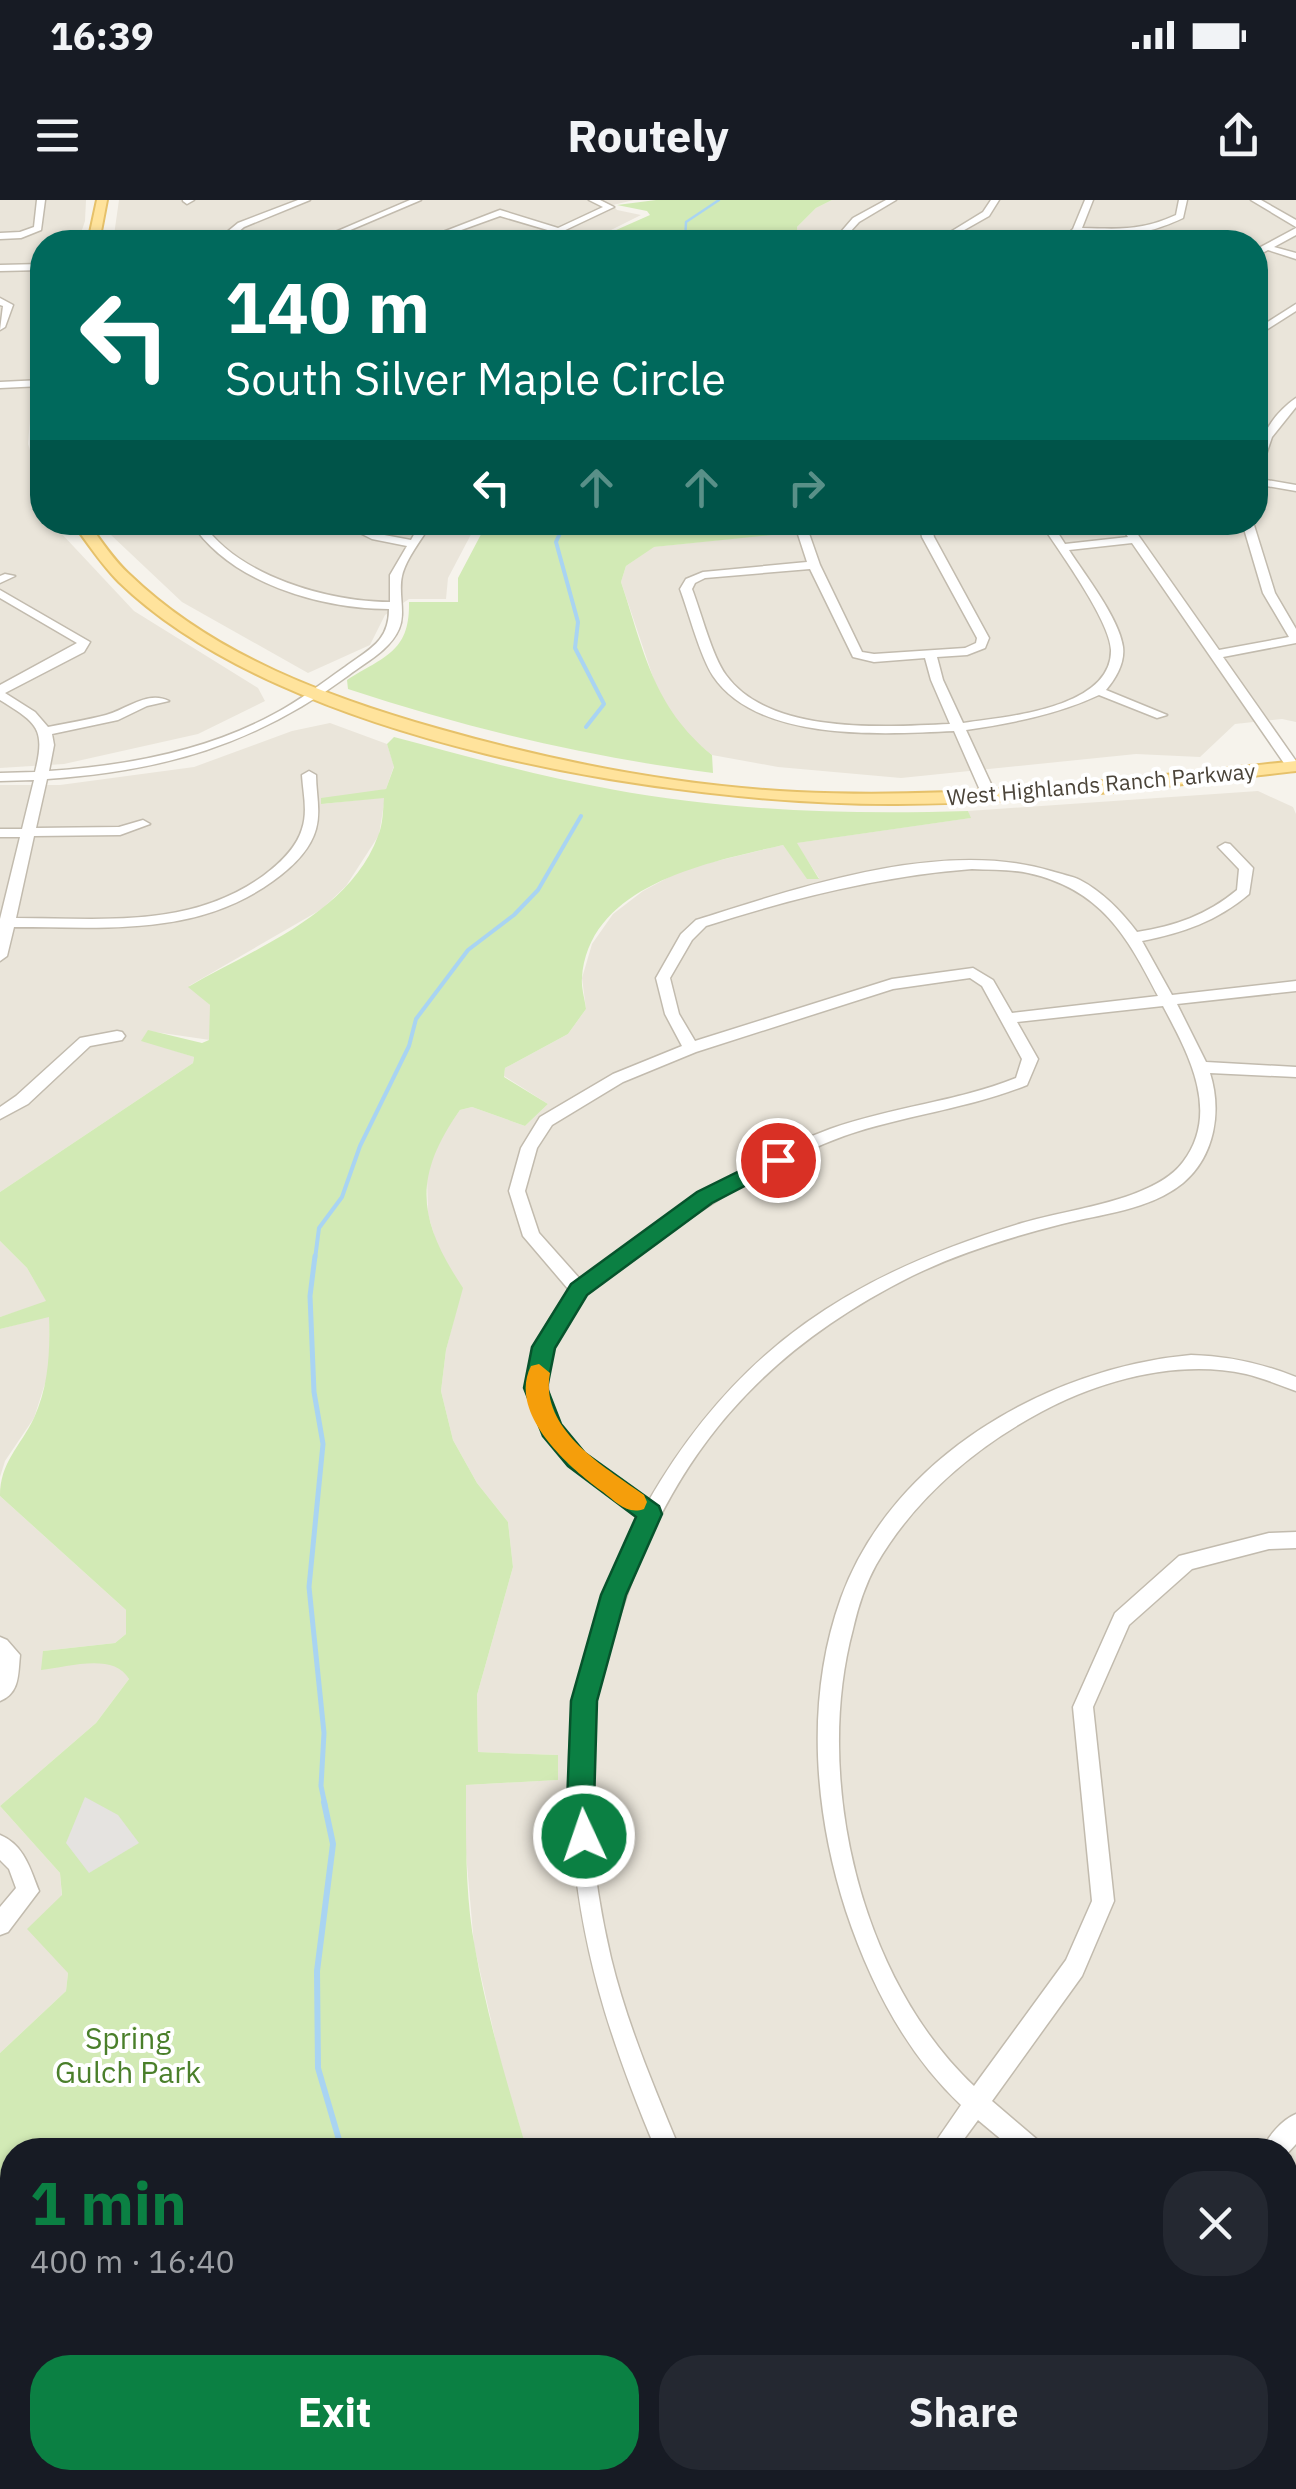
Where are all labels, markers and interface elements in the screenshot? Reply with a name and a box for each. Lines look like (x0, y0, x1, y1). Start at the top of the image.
text: 16:39 (50, 11, 154, 60)
text: Routely (567, 106, 729, 164)
icon: menu (30, 108, 85, 163)
icon: share (1211, 108, 1266, 163)
text: 140 m (225, 261, 430, 352)
icon: left (60, 270, 190, 400)
text: South Silver Maple Circle (225, 349, 726, 407)
icon: left (464, 460, 519, 515)
icon: ahead (569, 460, 624, 515)
icon: ahead (674, 460, 729, 515)
icon: right (779, 460, 834, 515)
street label: West Highlands Ranch Parkway (945, 756, 1256, 811)
pin (736, 1118, 821, 1203)
icon: arrive (751, 1133, 806, 1188)
position arrow (532, 1784, 636, 1888)
park label: Spring Gulch Park (55, 2018, 201, 2091)
text: 1 min (30, 2163, 187, 2242)
button: close (1163, 2171, 1268, 2276)
text: 400 m · 16:40 (30, 2240, 235, 2282)
button: Exit (30, 2355, 639, 2470)
button: Share (659, 2355, 1268, 2470)

